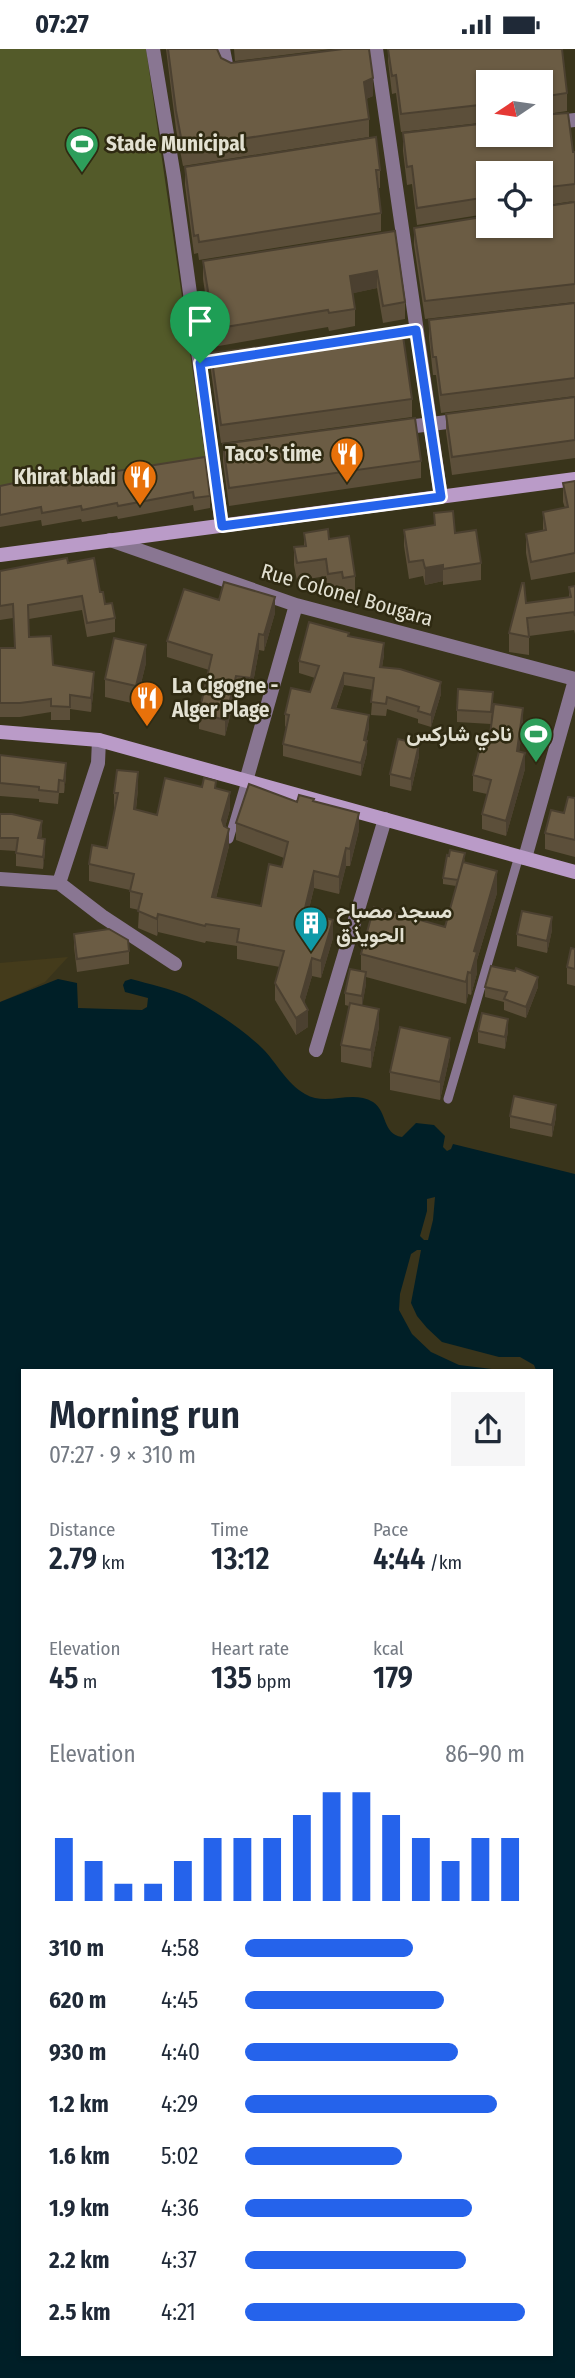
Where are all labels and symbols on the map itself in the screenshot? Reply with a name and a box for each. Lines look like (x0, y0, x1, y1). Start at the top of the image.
north arrow (476, 70, 553, 147)
sports icon: Stade Municipal (63, 125, 101, 174)
place label: Stade Municipal (106, 131, 245, 157)
pin (170, 291, 230, 363)
restaurant icon: Taco's time (328, 435, 366, 484)
place label: Taco's time (225, 441, 322, 467)
restaurant icon: Khirat bladi (121, 458, 159, 507)
place label: Khirat bladi (14, 464, 116, 490)
street label: Rue Colonel Bougara (258, 558, 436, 632)
place label: La Cigogne - Alger Plage (171, 673, 279, 723)
restaurant icon: La Cigogne - Alger Plage (128, 679, 166, 728)
sports icon: نادي شاركس (517, 715, 555, 764)
place label: نادي شاركس (406, 721, 512, 751)
place label: مسجد مصباح الحويذق (336, 898, 452, 948)
building icon: مسجد مصباح الحويذق (292, 904, 330, 953)

